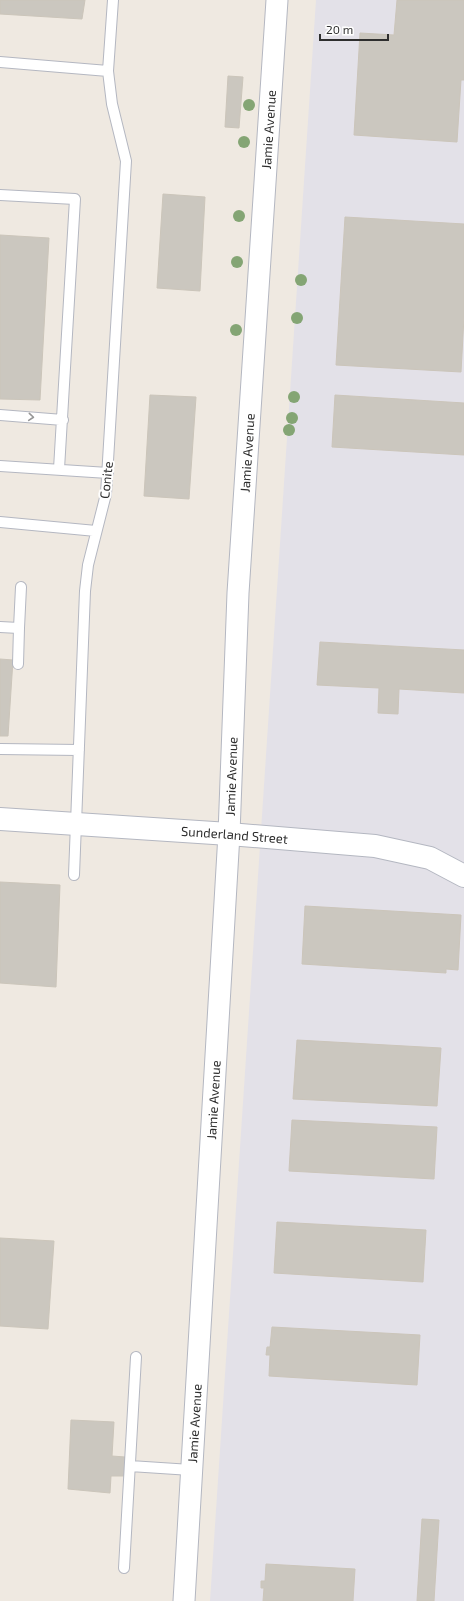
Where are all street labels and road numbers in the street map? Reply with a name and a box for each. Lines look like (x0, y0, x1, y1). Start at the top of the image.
street label: Jamie Avenue (258, 89, 279, 170)
street label: Jamie Avenue (237, 413, 258, 493)
street label: Conite (96, 461, 116, 499)
street label: Jamie Avenue (222, 736, 241, 816)
street label: Sunderland Street (181, 823, 289, 847)
street label: Jamie Avenue (203, 1060, 224, 1140)
street label: Jamie Avenue (184, 1383, 205, 1463)

